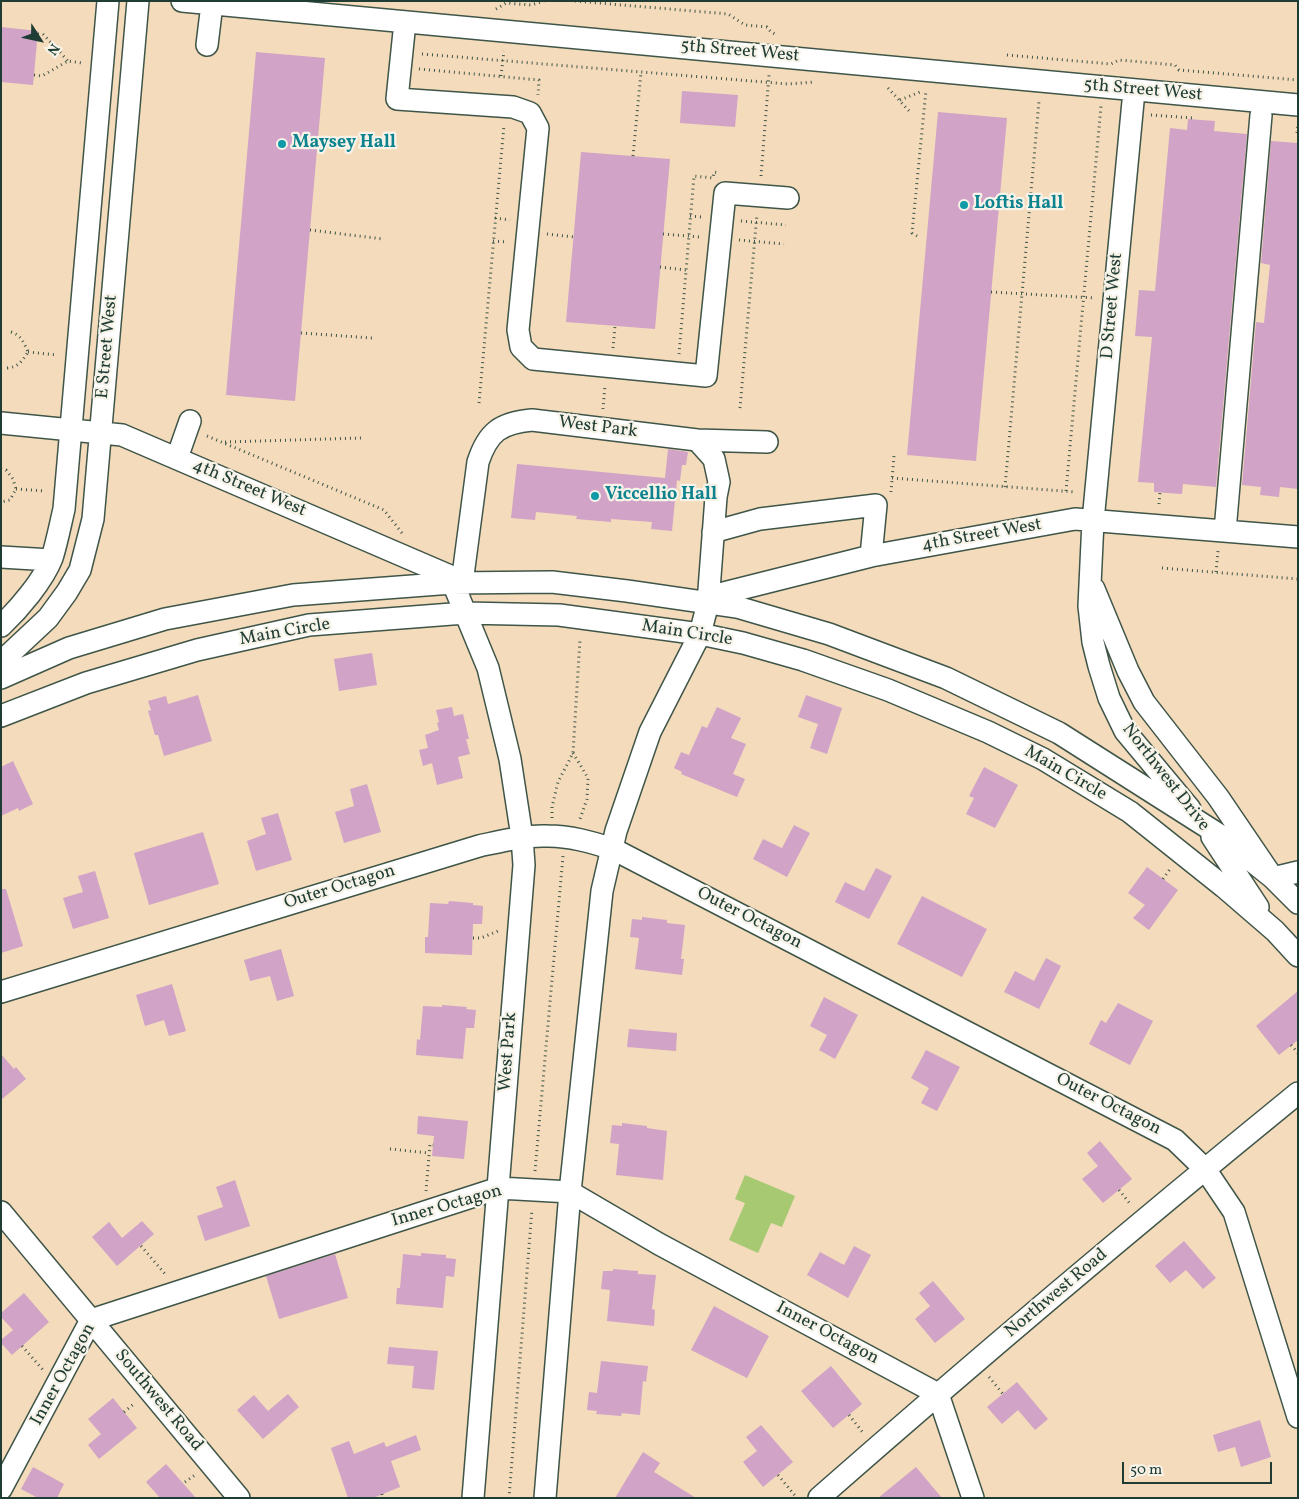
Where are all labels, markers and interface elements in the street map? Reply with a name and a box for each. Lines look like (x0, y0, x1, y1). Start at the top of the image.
north arrow (15, 15, 65, 65)
street label: 5th Street West (680, 36, 800, 68)
text: N (42, 39, 63, 58)
street label: 5th Street West (1083, 75, 1203, 107)
place label: Maysey Hall (292, 133, 396, 155)
marker: Maysey Hall (276, 138, 288, 150)
place label: Loftis Hall (974, 194, 1063, 216)
marker: Loftis Hall (958, 199, 970, 211)
street label: D Street West (1098, 252, 1128, 360)
street label: E Street West (93, 294, 123, 400)
street label: West Park (557, 412, 639, 444)
street label: 4th Street West (189, 455, 309, 523)
place label: Viccellio Hall (605, 485, 717, 507)
marker: Viccellio Hall (589, 490, 601, 502)
street label: 4th Street West (920, 515, 1044, 557)
street label: Main Circle (238, 614, 332, 652)
street label: Main Circle (640, 616, 734, 652)
street label: Northwest Drive (1116, 720, 1214, 836)
street label: Main Circle (1020, 742, 1110, 806)
street label: Outer Octagon (282, 861, 398, 915)
street label: Outer Octagon (693, 883, 805, 955)
street label: West Park (495, 1012, 523, 1092)
street label: Outer Octagon (1052, 1069, 1164, 1141)
street label: Inner Octagon (389, 1181, 505, 1233)
street label: Northwest Road (1001, 1245, 1113, 1343)
street label: Inner Octagon (772, 1298, 882, 1370)
street label: Inner Octagon (27, 1320, 101, 1430)
street label: Southwest Road (109, 1346, 207, 1456)
scale bar (1124, 1452, 1274, 1484)
text: 50 m (1130, 1460, 1162, 1481)

